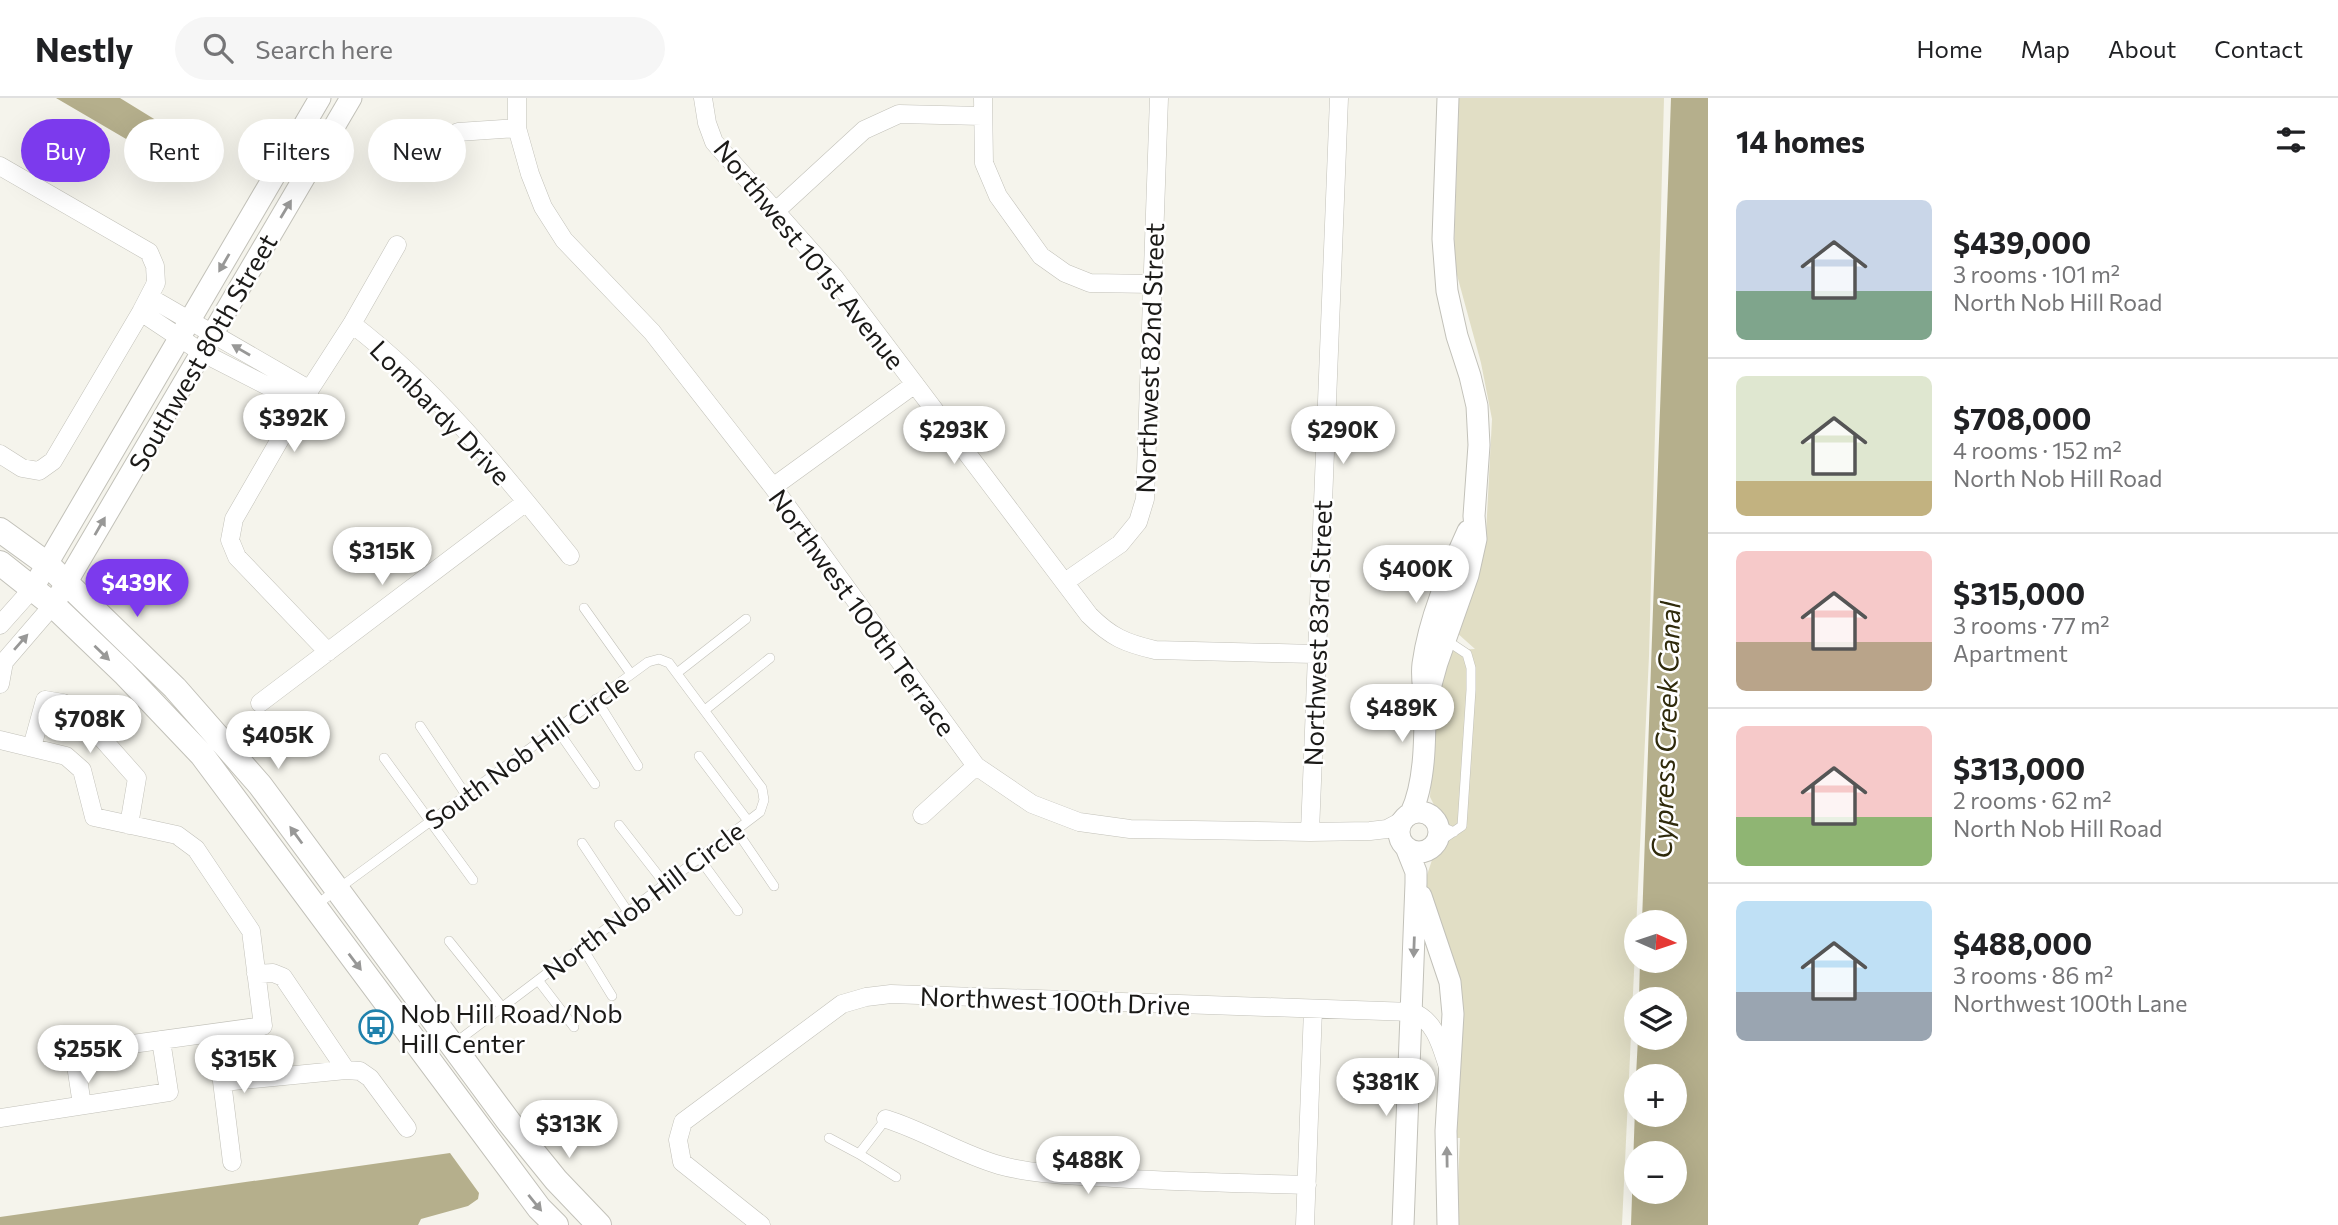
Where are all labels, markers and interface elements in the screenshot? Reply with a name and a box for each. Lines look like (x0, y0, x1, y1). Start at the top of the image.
search box (175, 17, 665, 80)
text: Nestly (35, 28, 133, 69)
icon: search (199, 29, 237, 67)
text: Search here (255, 33, 393, 64)
text: Home (1917, 34, 1983, 63)
text: Map (2021, 34, 2070, 63)
text: About (2108, 34, 2176, 63)
text: Contact (2214, 34, 2303, 63)
chip: Buy (21, 119, 110, 182)
chip: Rent (124, 119, 224, 182)
chip: Filters (238, 119, 354, 182)
chip: New (368, 119, 466, 182)
icon: filters (2272, 121, 2310, 159)
text: 14 homes (1736, 122, 1865, 159)
street label: Northwest 101st Avenue (708, 133, 912, 375)
one-way arrow (280, 199, 292, 218)
street label: Northwest 82nd Street (1129, 222, 1169, 494)
text: $439,000 (1953, 223, 2091, 260)
street label: Southwest 80th Street (121, 228, 283, 476)
icon: home (1792, 228, 1876, 312)
one-way arrow (218, 253, 230, 272)
text: 3 rooms · 101 m² (1953, 260, 2120, 288)
text: North Nob Hill Road (1953, 288, 2162, 316)
street label: Lombardy Drive (364, 334, 518, 490)
one-way arrow (231, 344, 250, 356)
pin: $392K (245, 394, 343, 454)
text: $708,000 (1953, 399, 2092, 436)
text: $392K (259, 403, 329, 431)
icon: home (1792, 404, 1876, 488)
pin: $293K (905, 406, 1003, 466)
pin: $290K (1294, 406, 1392, 466)
text: $293K (919, 415, 989, 443)
text: $290K (1307, 415, 1379, 443)
text: 4 rooms · 152 m² (1953, 436, 2122, 464)
text: North Nob Hill Road (1953, 464, 2162, 492)
street label: Northwest 100th Terrace (763, 483, 963, 741)
street label: Northwest 83rd Street (1297, 499, 1337, 767)
one-way arrow (94, 516, 106, 535)
pin: $315K (333, 528, 431, 587)
text: $315K (349, 536, 415, 564)
pin: $400K (1367, 546, 1465, 605)
text: $400K (1379, 554, 1453, 582)
pin: $439K (88, 560, 186, 619)
text: $439K (102, 568, 172, 596)
text: $315,000 (1953, 574, 2085, 611)
icon: home (1792, 579, 1876, 663)
water label: Cypress Creek Canal (1644, 600, 1687, 859)
text: 3 rooms · 77 m² (1953, 611, 2110, 639)
one-way arrow (13, 634, 28, 651)
text: Apartment (1953, 639, 2068, 667)
one-way arrow (93, 644, 110, 660)
street label: South Nob Hill Circle (418, 667, 634, 835)
pin: $489K (1353, 684, 1451, 744)
text: $489K (1366, 693, 1438, 721)
pin: $708K (41, 696, 139, 755)
text: $708K (54, 704, 126, 732)
pin: $405K (229, 712, 327, 771)
text: $405K (242, 720, 314, 748)
text: $313,000 (1953, 749, 2085, 786)
icon: home (1792, 754, 1876, 838)
text: 2 rooms · 62 m² (1953, 786, 2112, 814)
street label: North Nob Hill Circle (536, 814, 750, 986)
text: North Nob Hill Road (1953, 814, 2162, 842)
one-way arrow (289, 826, 303, 844)
north arrow (1624, 910, 1687, 973)
map controls (1624, 910, 1687, 1204)
text: $488,000 (1953, 924, 2092, 961)
icon: home (1792, 929, 1876, 1013)
one-way arrow (1408, 937, 1420, 959)
one-way arrow (348, 952, 363, 970)
text: 3 rooms · 86 m² (1953, 961, 2113, 989)
street label: Northwest 100th Drive (919, 980, 1191, 1020)
button: layers (1624, 987, 1687, 1050)
text: Northwest 100th Lane (1953, 989, 2187, 1017)
place label: Nob Hill Road/Nob Hill Center (400, 997, 623, 1058)
bus stop icon: Nob Hill Road/Nob Hill Center (357, 1008, 395, 1046)
pin: $255K (39, 1026, 137, 1085)
text: $255K (53, 1034, 123, 1062)
pin: $315K (195, 1035, 293, 1095)
text: $315K (211, 1044, 277, 1072)
pin: $381K (1337, 1058, 1435, 1118)
button: + (1624, 1064, 1687, 1127)
text: $381K (1352, 1067, 1420, 1095)
pin: $313K (520, 1100, 618, 1160)
text: $313K (536, 1109, 602, 1137)
pin: $488K (1039, 1136, 1137, 1196)
button: − (1624, 1141, 1687, 1204)
text: $488K (1052, 1145, 1124, 1173)
one-way arrow (1441, 1146, 1453, 1168)
one-way arrow (527, 1194, 542, 1211)

